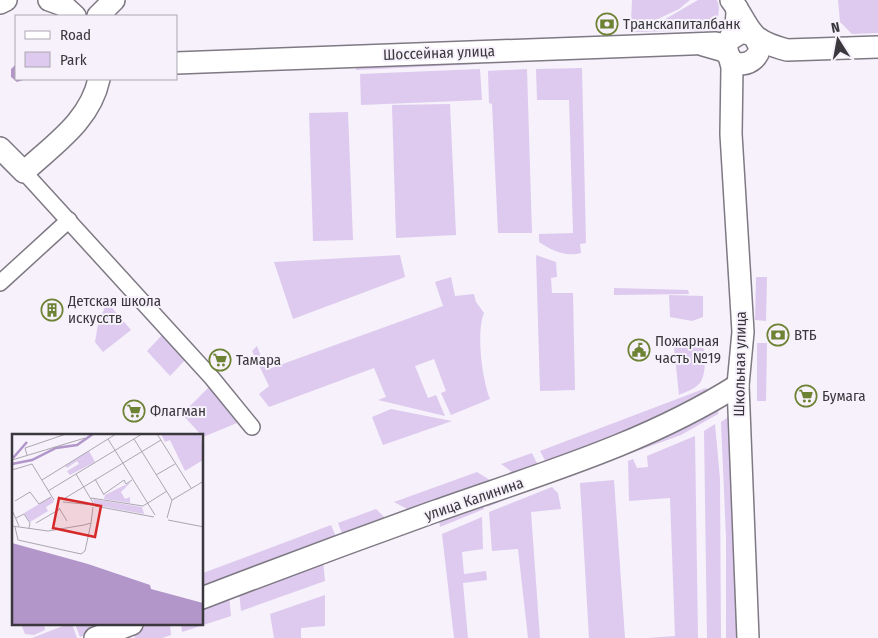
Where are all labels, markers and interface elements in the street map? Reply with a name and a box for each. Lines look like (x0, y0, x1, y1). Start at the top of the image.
bank icon: Транскапиталбанк (595, 12, 619, 36)
legend (15, 15, 178, 80)
place label: Транскапиталбанк (623, 15, 740, 33)
north arrow (813, 15, 863, 65)
text: N (830, 19, 841, 37)
text: Road (60, 26, 91, 44)
street label: Шоссейная улица (383, 42, 495, 64)
text: Park (60, 51, 87, 69)
place label: Детская школа искусств (67, 292, 161, 327)
building icon: Детская школа искусств (40, 298, 64, 322)
street label: Школьная улица (730, 311, 750, 417)
bank icon: ВТБ (766, 323, 790, 347)
place label: ВТБ (794, 326, 817, 344)
place label: Пожарная часть №19 (655, 332, 721, 367)
public building icon: Пожарная часть №19 (627, 338, 651, 362)
supermarket icon: Тамара (208, 348, 232, 372)
place label: Тамара (236, 351, 281, 369)
supermarket icon: Бумага (794, 384, 818, 408)
place label: Бумага (822, 387, 866, 405)
supermarket icon: Флагман (122, 399, 146, 423)
place label: Флагман (150, 402, 206, 420)
inset map (12, 434, 204, 626)
street label: улица Калинина (422, 474, 526, 524)

